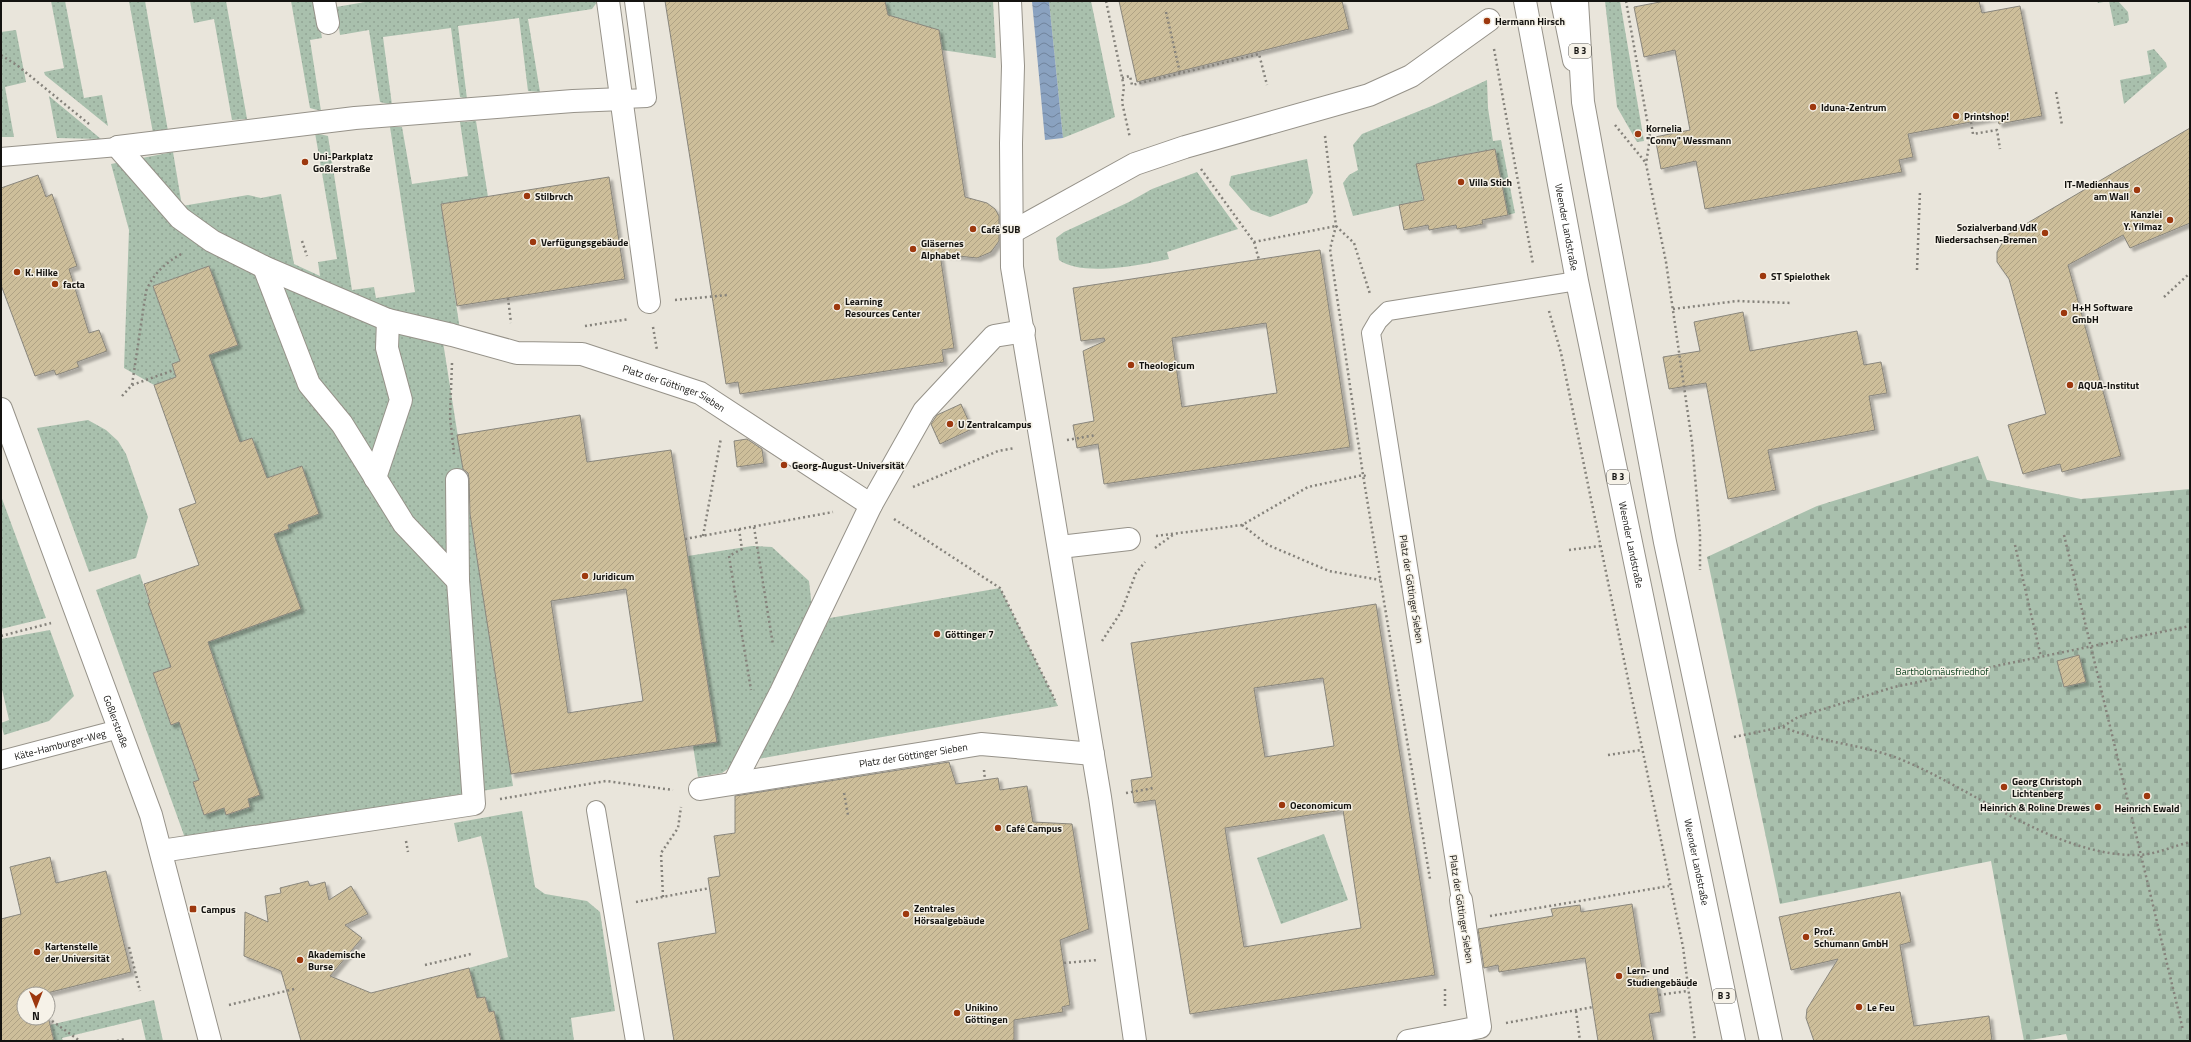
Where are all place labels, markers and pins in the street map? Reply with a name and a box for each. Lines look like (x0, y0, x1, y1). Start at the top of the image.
place label: Hermann Hirsch (1495, 14, 1565, 29)
marker: Hermann Hirsch (1482, 16, 1492, 26)
place label: Iduna-Zentrum (1821, 100, 1887, 115)
marker: Iduna-Zentrum (1808, 102, 1818, 112)
place label: Printshop! (1964, 109, 2009, 124)
marker: Printshop! (1951, 111, 1961, 121)
place label: Kornelia "Conny" Wessmann (1646, 121, 1731, 148)
marker: Kornelia "Conny" Wessmann (1633, 129, 1643, 139)
place label: Uni-Parkplatz Goßlerstraße (313, 149, 373, 176)
marker: Uni-Parkplatz Goßlerstraße (300, 157, 310, 167)
place label: Villa Stich (1469, 175, 1512, 190)
marker: Villa Stich (1456, 177, 1466, 187)
place label: IT-Medienhaus am Wall (2064, 177, 2129, 204)
marker: IT-Medienhaus am Wall (2132, 185, 2142, 195)
place label: Stilbrvch (535, 189, 573, 204)
marker: Stilbrvch (522, 191, 532, 201)
place label: Kanzlei Y. Yilmaz (2123, 207, 2162, 234)
marker: Kanzlei Y. Yilmaz (2165, 215, 2175, 225)
place label: Sozialverband VdK Niedersachsen-Bremen (1935, 220, 2037, 247)
place label: Café SUB (981, 222, 1020, 237)
marker: Café SUB (968, 224, 978, 234)
marker: Sozialverband VdK Niedersachsen-Bremen (2040, 228, 2050, 238)
place label: Verfügungsgebäude (541, 235, 628, 250)
place label: Gläsernes Alphabet (921, 236, 964, 263)
marker: Verfügungsgebäude (528, 237, 538, 247)
marker: Gläsernes Alphabet (908, 244, 918, 254)
place label: K. Hilke (25, 265, 58, 280)
marker: K. Hilke (12, 267, 22, 277)
place label: ST Spielothek (1771, 269, 1831, 284)
marker: ST Spielothek (1758, 271, 1768, 281)
place label: facta (63, 277, 85, 292)
marker: facta (50, 279, 60, 289)
place label: Learning Resources Center (845, 294, 921, 321)
place label: H+H Software GmbH (2072, 300, 2133, 327)
marker: Learning Resources Center (832, 302, 842, 312)
marker: H+H Software GmbH (2059, 308, 2069, 318)
place label: Theologicum (1139, 358, 1195, 373)
marker: Theologicum (1126, 360, 1136, 370)
place label: AQUA-Institut (2078, 378, 2140, 393)
marker: AQUA-Institut (2065, 380, 2075, 390)
place label: U Zentralcampus (958, 417, 1032, 432)
marker: U Zentralcampus (945, 419, 955, 429)
place label: Georg-August-Universität (792, 458, 905, 473)
marker: Georg-August-Universität (779, 460, 789, 470)
place label: Juridicum (593, 569, 634, 584)
marker: Juridicum (580, 571, 590, 581)
place label: Göttinger 7 (945, 627, 994, 642)
marker: Göttinger 7 (932, 629, 942, 639)
place label: Georg Christoph Lichtenberg (2012, 774, 2082, 801)
marker: Georg Christoph Lichtenberg (1999, 782, 2009, 792)
marker: Heinrich Ewald (2142, 791, 2152, 801)
place label: Oeconomicum (1290, 798, 1352, 813)
marker: Oeconomicum (1277, 800, 1287, 810)
place label: Heinrich & Roline Drewes (1980, 800, 2090, 815)
place label: Heinrich Ewald (2115, 801, 2179, 816)
marker: Heinrich & Roline Drewes (2093, 802, 2103, 812)
place label: Café Campus (1006, 821, 1062, 836)
marker: Café Campus (993, 823, 1003, 833)
place label: Zentrales Hörsaalgebäude (914, 901, 985, 928)
place label: Campus (201, 902, 236, 917)
marker: Campus (188, 904, 198, 914)
marker: Zentrales Hörsaalgebäude (901, 909, 911, 919)
place label: Prof. Schumann GmbH (1814, 924, 1889, 951)
marker: Prof. Schumann GmbH (1801, 932, 1811, 942)
place label: Kartenstelle der Universität (45, 939, 110, 966)
marker: Kartenstelle der Universität (32, 947, 42, 957)
place label: Akademische Burse (308, 947, 366, 974)
marker: Akademische Burse (295, 955, 305, 965)
place label: Lern- und Studiengebäude (1627, 963, 1697, 990)
marker: Lern- und Studiengebäude (1614, 971, 1624, 981)
place label: Unikino Göttingen (965, 1000, 1008, 1027)
place label: Le Feu (1867, 1000, 1895, 1015)
marker: Le Feu (1854, 1002, 1864, 1012)
marker: Unikino Göttingen (952, 1008, 962, 1018)

